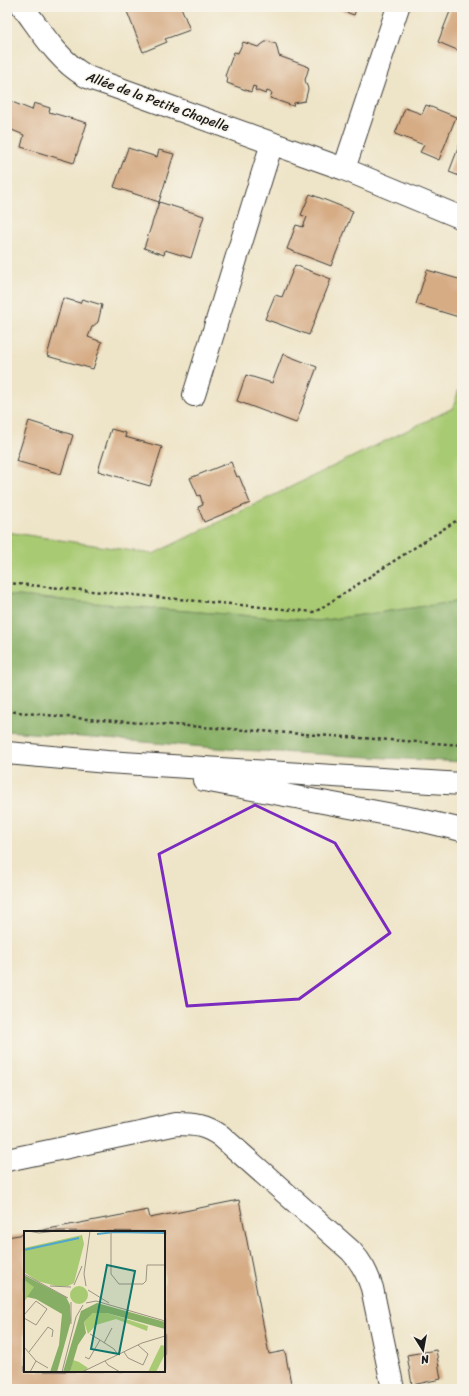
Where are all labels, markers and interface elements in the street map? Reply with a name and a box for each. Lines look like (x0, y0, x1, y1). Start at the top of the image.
street label: Allée de la Petite Chapelle (82, 65, 233, 138)
inset map (24, 1231, 165, 1372)
north arrow (403, 1330, 443, 1370)
text: N (419, 1349, 431, 1369)

